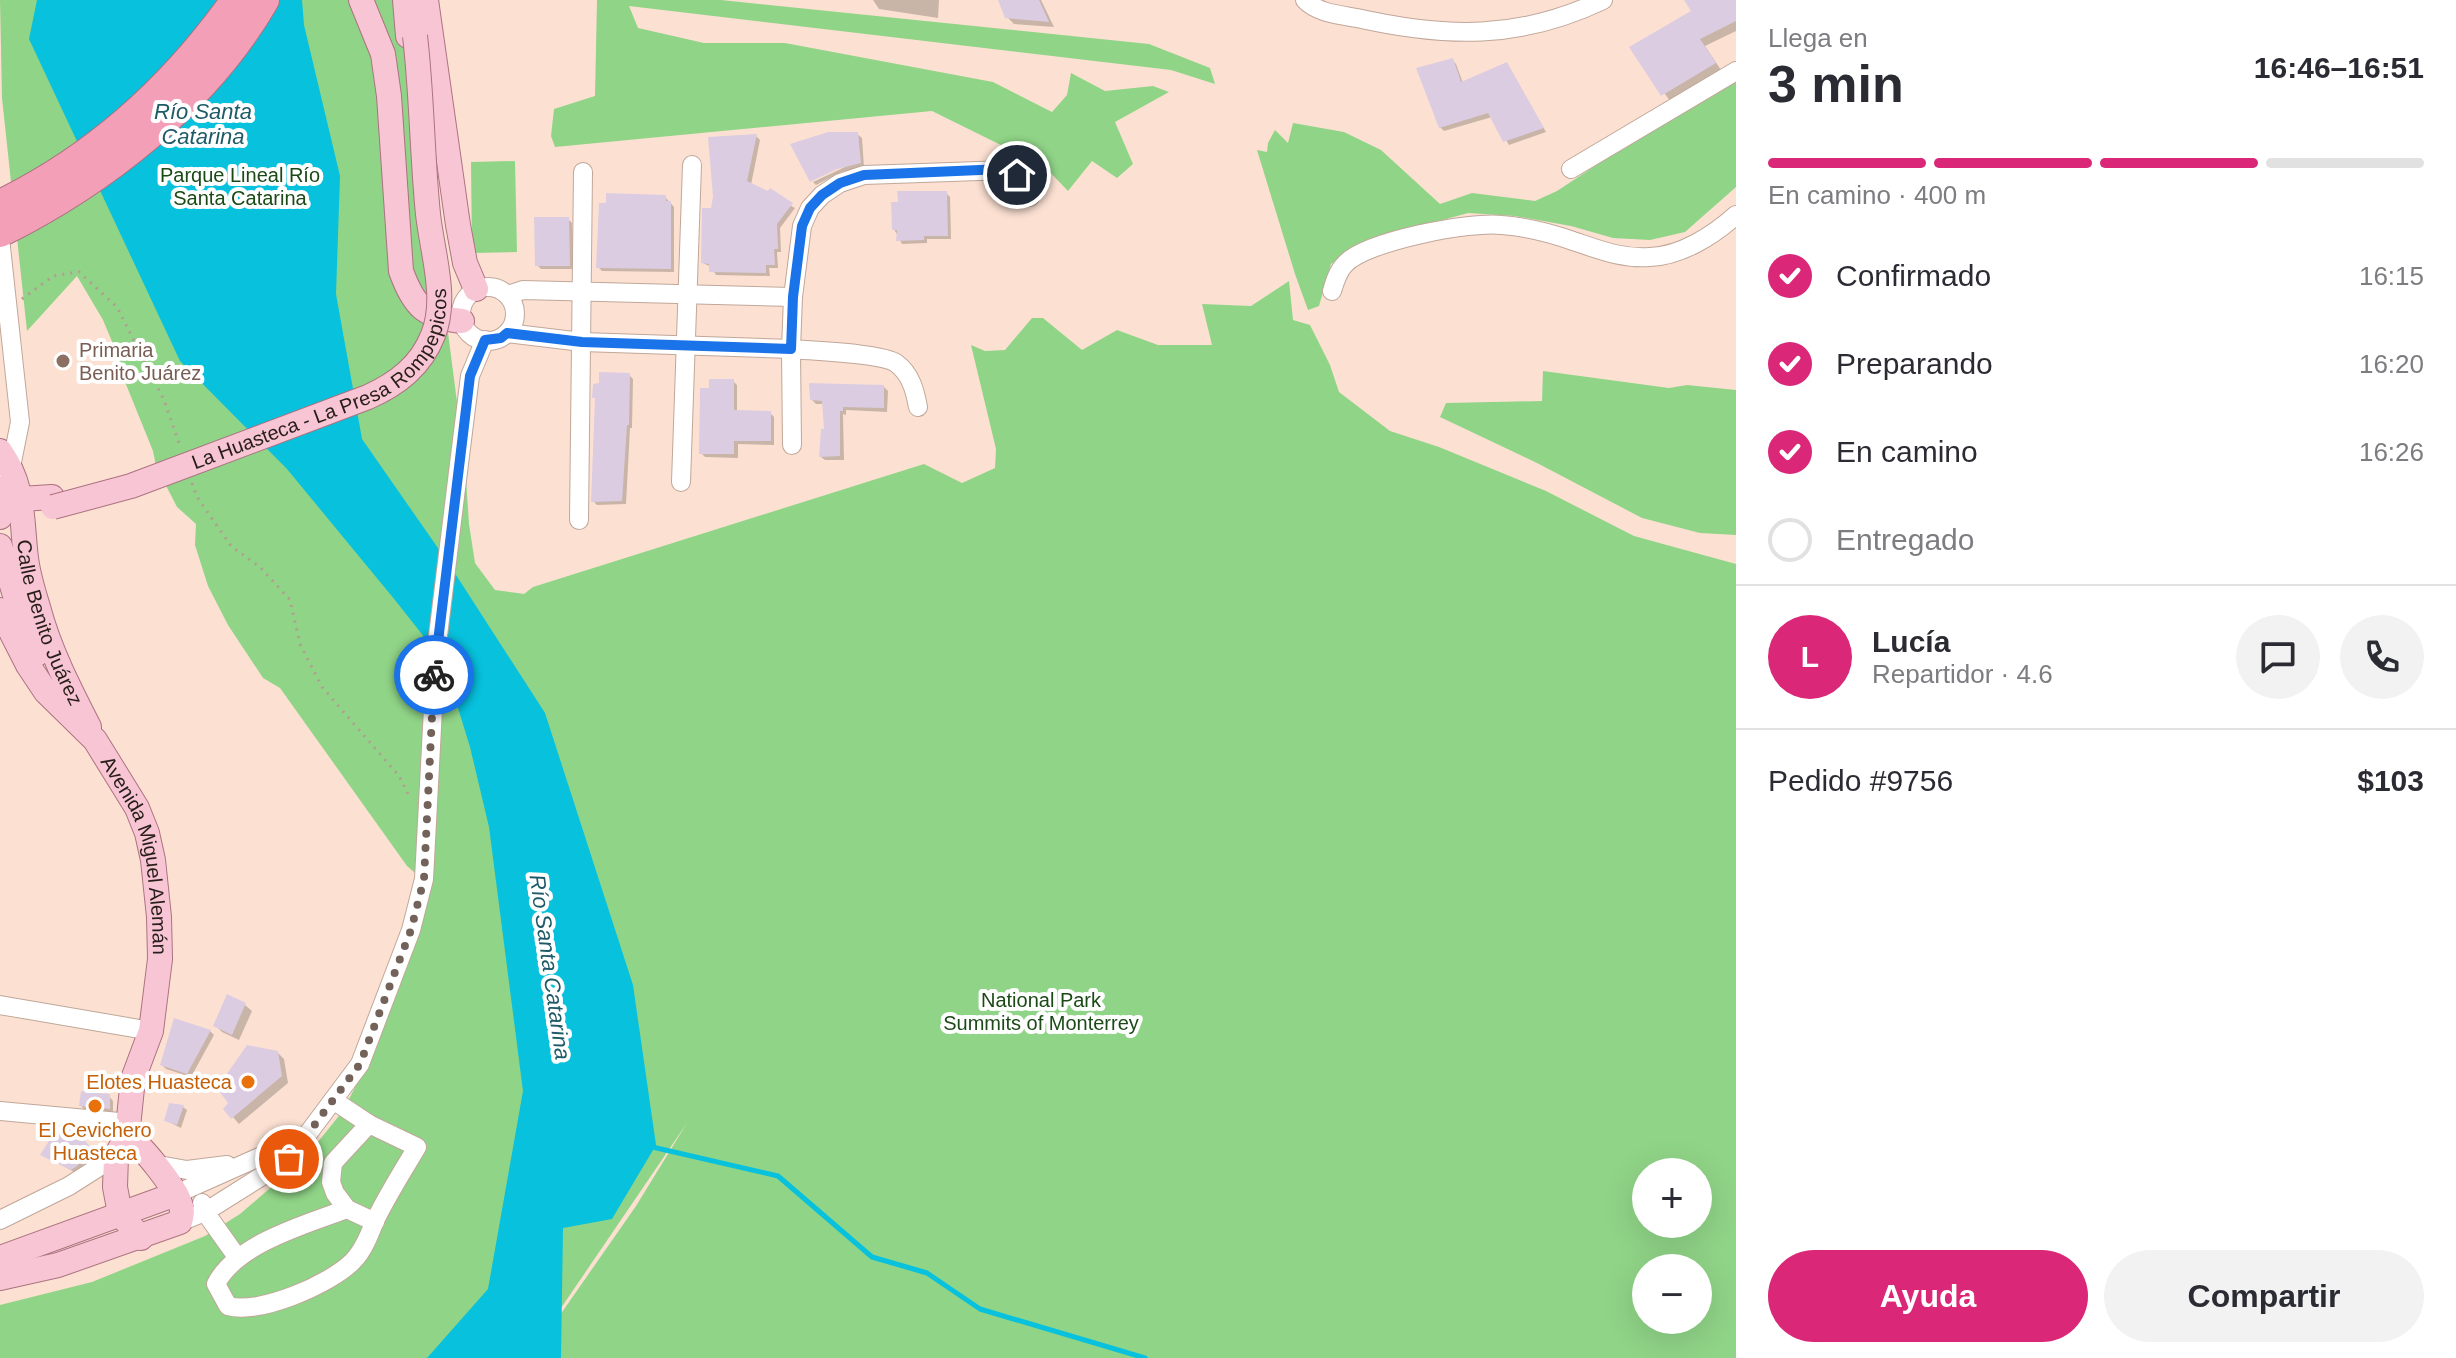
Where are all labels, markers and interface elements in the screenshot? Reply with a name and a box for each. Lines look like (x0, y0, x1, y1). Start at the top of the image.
text: Llega en (1768, 23, 1868, 53)
text: 16:46–16:51 (2254, 51, 2424, 84)
text: 3 min (1768, 55, 1904, 113)
water label: Río Santa Catarina (154, 99, 252, 149)
pin (983, 141, 1051, 209)
icon: home (995, 153, 1039, 197)
park label: Parque Lineal Río Santa Catarina (160, 164, 320, 209)
text: En camino · 400 m (1768, 180, 1986, 210)
icon: check (1768, 254, 1812, 298)
text: Confirmado (1836, 259, 1991, 292)
text: 16:15 (2359, 261, 2424, 291)
street label: La Huasteca - La Presa Rompepicos (189, 288, 450, 473)
place label: Primaria Benito Juárez (79, 339, 201, 384)
icon: check (1768, 342, 1812, 386)
text: Preparando (1836, 347, 1993, 380)
text: 16:20 (2359, 349, 2424, 379)
marker: Primaria Benito Juárez (54, 352, 72, 370)
icon: check (1768, 430, 1812, 474)
text: En camino (1836, 435, 1978, 468)
text: 16:26 (2359, 437, 2424, 467)
text: Entregado (1836, 523, 1974, 556)
street label: Calle Benito Juárez (13, 539, 87, 709)
button: chat (2236, 615, 2320, 699)
button: phone (2340, 615, 2424, 699)
text: Lucía (1872, 625, 1950, 658)
courier (394, 635, 474, 715)
text: L (1801, 640, 1819, 673)
icon: bike (412, 653, 456, 697)
text: Repartidor · 4.6 (1872, 659, 2053, 689)
street label: Avenida Miguel Alemán (97, 752, 171, 955)
text: Pedido #9756 (1768, 764, 1953, 797)
text: $103 (2357, 764, 2424, 797)
water label: Río Santa Catarina (525, 873, 575, 1061)
park label: National Park Summits of Monterrey (943, 989, 1139, 1034)
place label: Elotes Huasteca (86, 1071, 233, 1093)
marker: Elotes Huasteca (239, 1073, 257, 1091)
marker: El Cevichero Huasteca (86, 1097, 104, 1115)
place label: El Cevichero Huasteca (38, 1119, 152, 1164)
pin (255, 1125, 323, 1193)
icon: bag (267, 1137, 311, 1181)
map controls (1632, 1158, 1712, 1334)
button: + (1632, 1158, 1712, 1238)
button: Ayuda (1768, 1250, 2088, 1342)
button: Compartir (2104, 1250, 2424, 1342)
button: − (1632, 1254, 1712, 1334)

